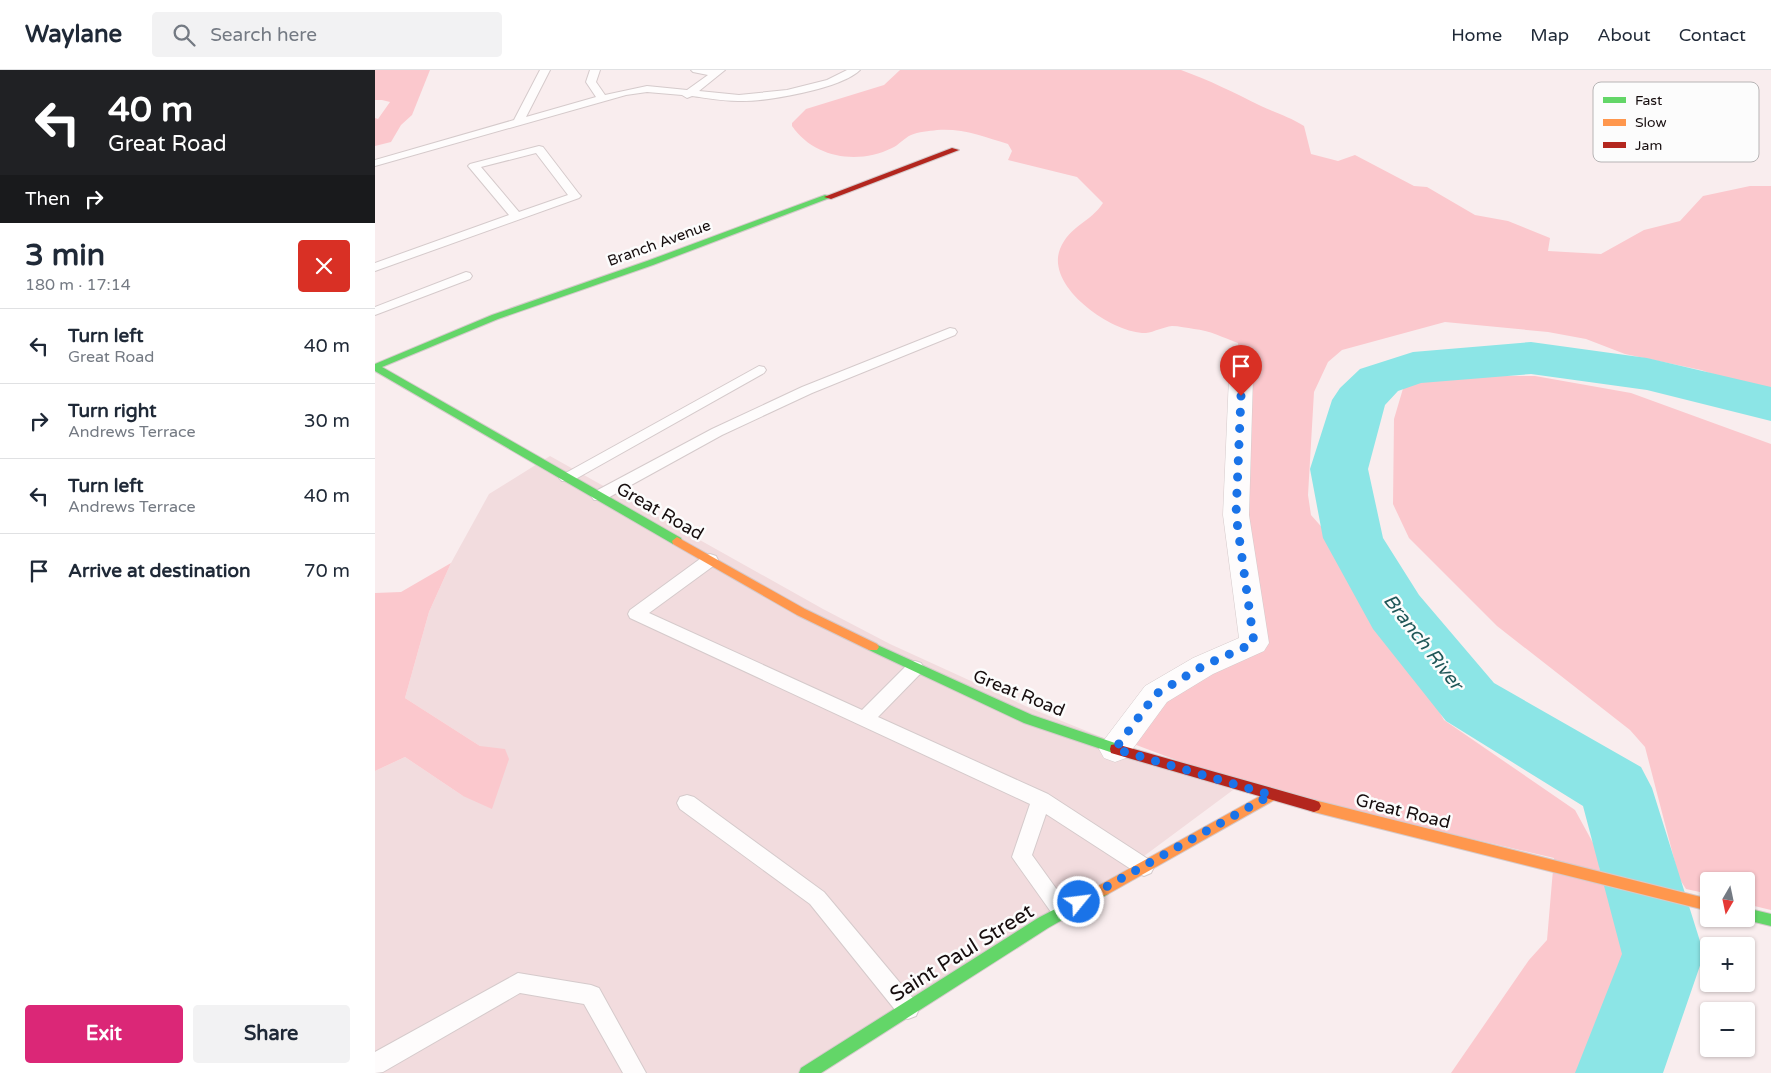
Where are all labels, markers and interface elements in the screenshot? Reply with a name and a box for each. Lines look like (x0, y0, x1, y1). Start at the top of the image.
search box (152, 12, 502, 57)
text: Waylane (25, 20, 122, 49)
icon: search (170, 21, 198, 49)
text: Search here (210, 24, 317, 46)
text: Home (1451, 24, 1502, 46)
text: Map (1530, 24, 1569, 46)
text: About (1597, 24, 1651, 46)
text: Contact (1679, 24, 1746, 46)
legend (1593, 82, 1759, 162)
text: 40 m (108, 89, 193, 131)
icon: left (25, 90, 90, 155)
text: Fast (1635, 92, 1663, 109)
text: Slow (1635, 114, 1667, 131)
text: Great Road (108, 131, 227, 157)
text: Jam (1635, 137, 1662, 154)
icon: right (80, 185, 108, 213)
text: Then (25, 188, 70, 210)
street label: Branch Avenue (605, 216, 713, 270)
text: 3 min (25, 237, 105, 274)
button: close (298, 240, 350, 292)
text: 180 m · 17:14 (25, 275, 131, 295)
text: Turn left (68, 325, 144, 347)
icon: left (25, 332, 53, 360)
text: 40 m (304, 335, 350, 357)
pin (1220, 345, 1262, 396)
text: Great Road (68, 347, 154, 367)
icon: arrive (1227, 352, 1255, 380)
text: Turn right (68, 400, 156, 422)
icon: right (25, 407, 53, 435)
text: 30 m (304, 410, 350, 432)
text: Andrews Terrace (68, 422, 196, 442)
text: Turn left (68, 475, 144, 497)
street label: Great Road (612, 477, 708, 545)
icon: left (25, 482, 53, 510)
text: 40 m (304, 485, 350, 507)
text: Andrews Terrace (68, 497, 196, 517)
icon: arrive (25, 557, 53, 585)
text: Arrive at destination (68, 560, 251, 582)
text: 70 m (304, 560, 350, 582)
water label: Branch River (1379, 590, 1469, 696)
street label: Great Road (970, 665, 1068, 721)
street label: Great Road (1353, 789, 1453, 833)
north arrow (1700, 872, 1755, 928)
map controls (1700, 872, 1755, 1057)
position arrow (1052, 875, 1104, 927)
street label: Saint Paul Street (886, 899, 1038, 1007)
button: + (1700, 937, 1755, 992)
button: − (1700, 1002, 1755, 1057)
button: Exit (25, 1005, 183, 1063)
button: Share (193, 1005, 350, 1063)

